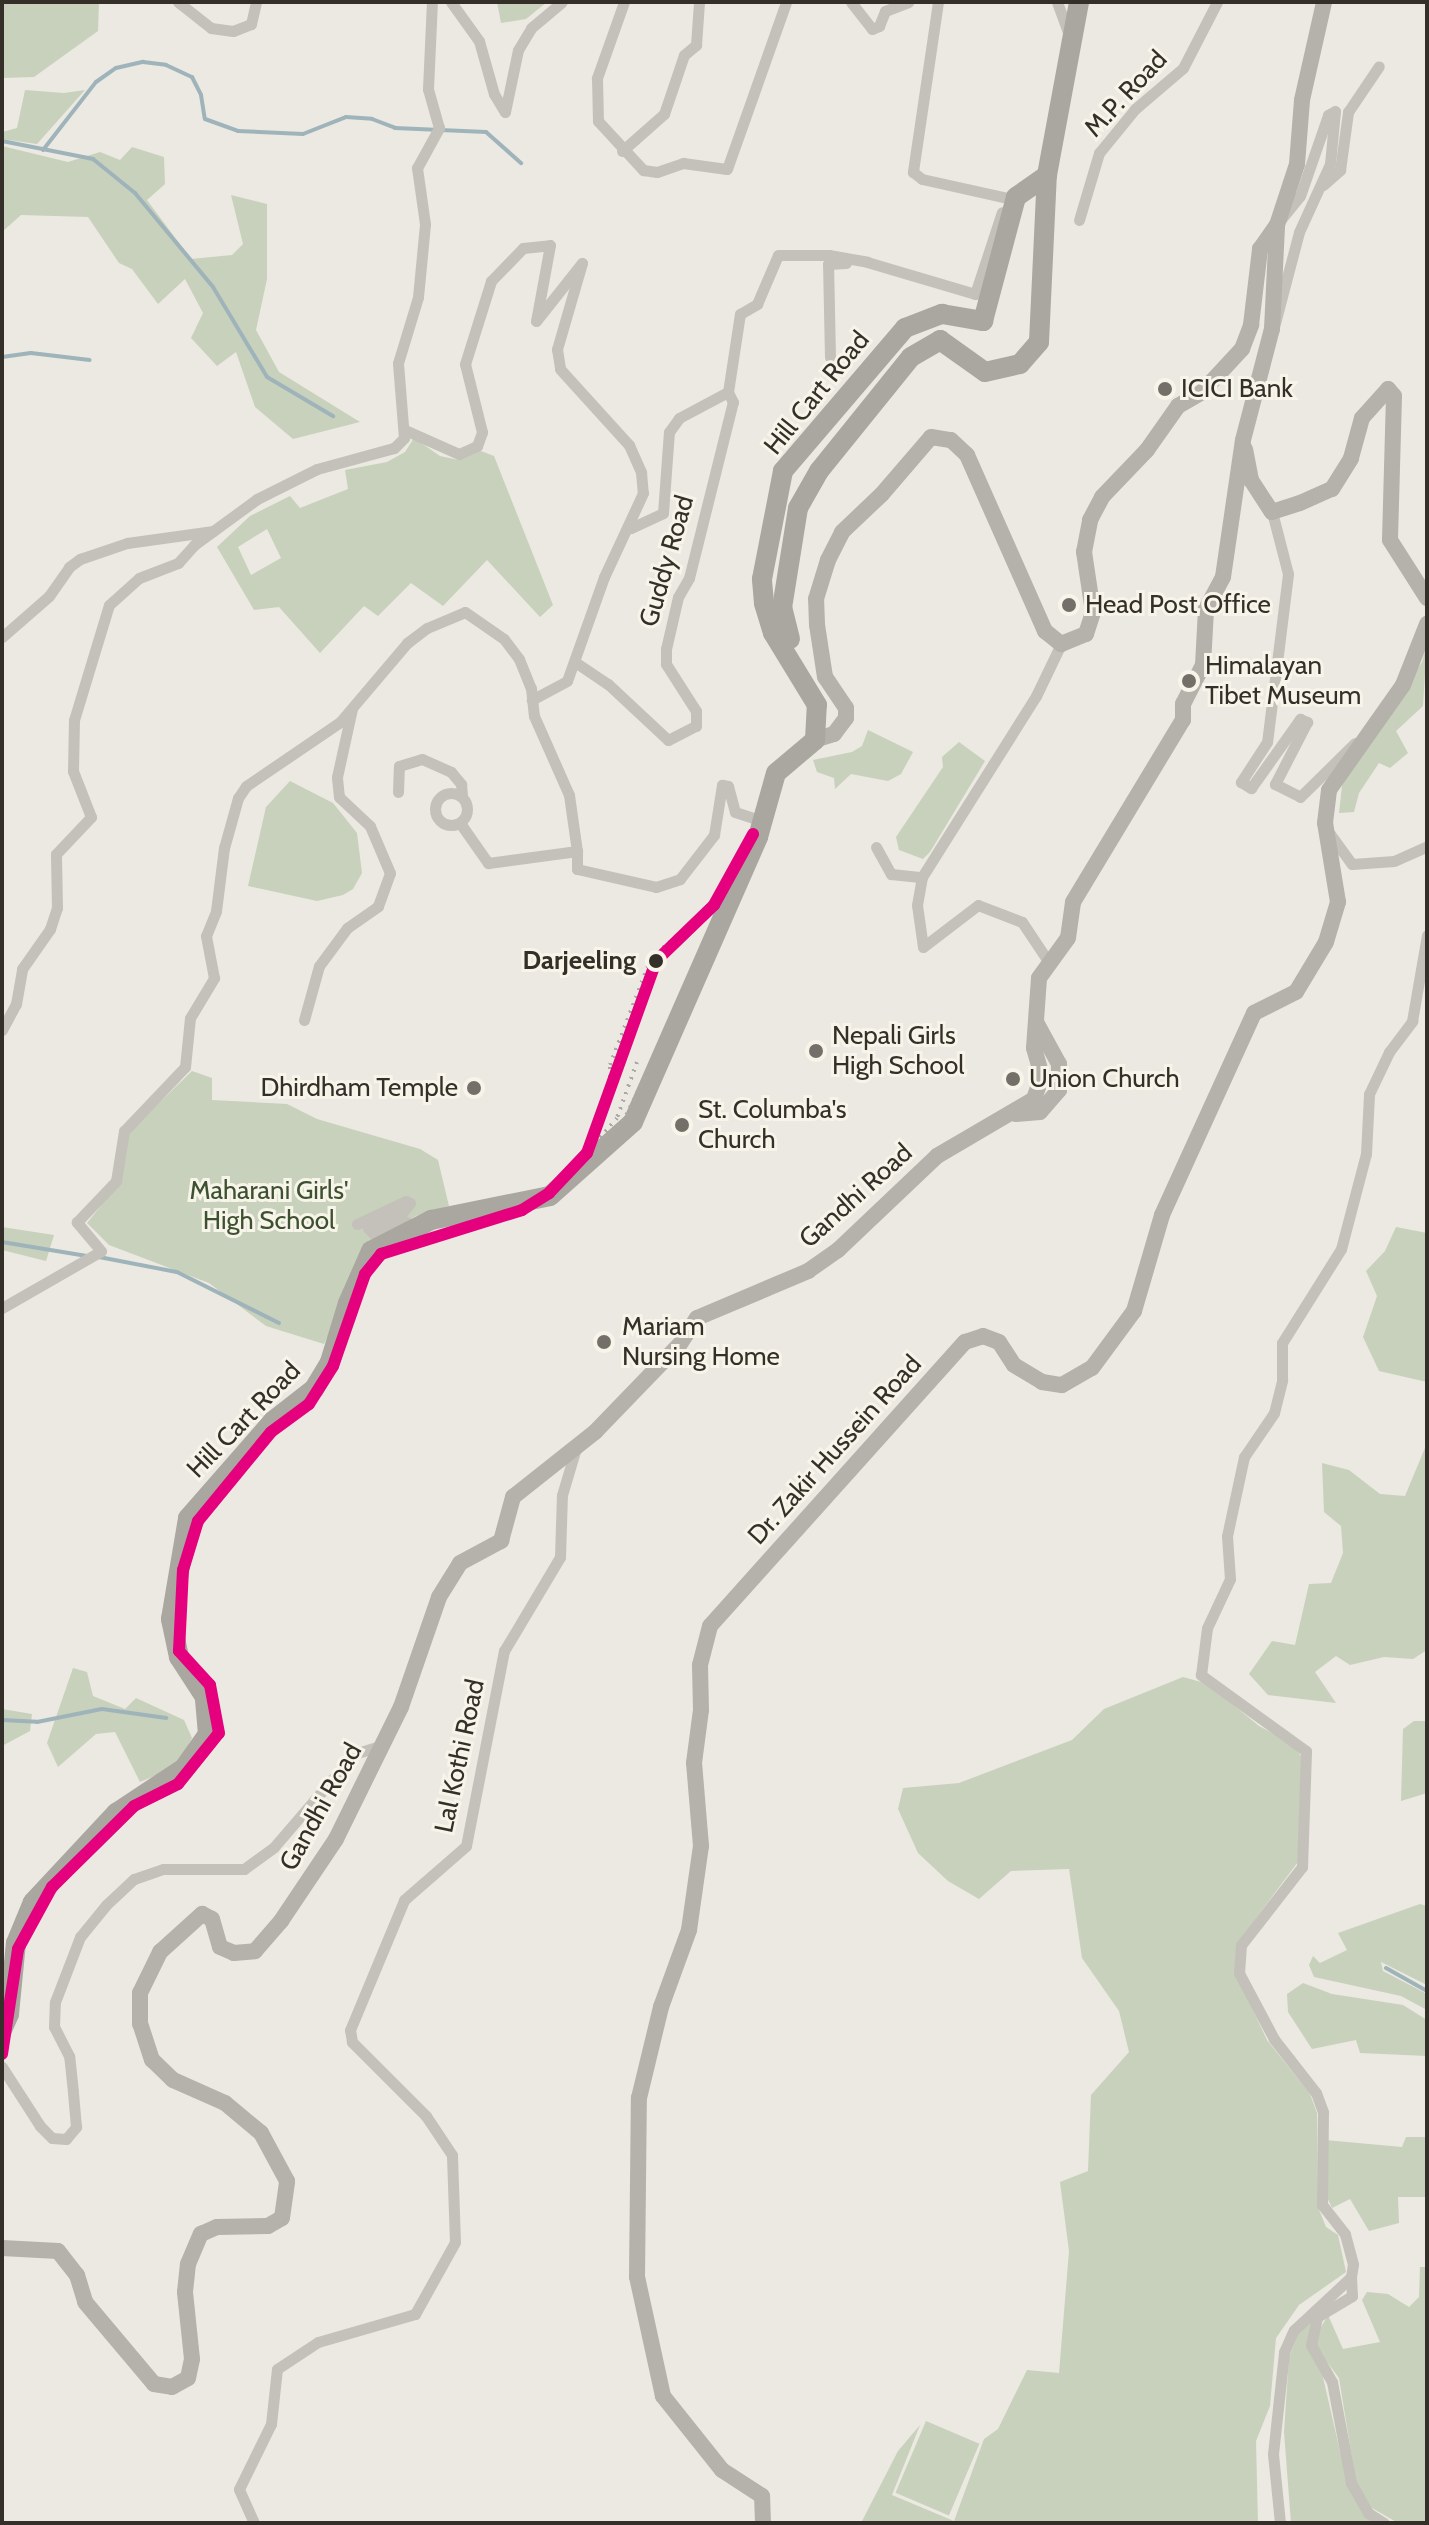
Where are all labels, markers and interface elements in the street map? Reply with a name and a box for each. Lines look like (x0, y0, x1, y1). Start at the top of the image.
street label: M.P. Road (1078, 44, 1174, 144)
street label: Hill Cart Road (758, 325, 876, 461)
place label: ICICI Bank (1181, 373, 1293, 405)
marker: ICICI Bank (1156, 380, 1174, 398)
street label: Guddy Road (633, 492, 701, 630)
place label: Head Post Office (1085, 589, 1271, 621)
marker: Head Post Office (1060, 596, 1078, 614)
place label: Himalayan Tibet Museum (1205, 650, 1361, 712)
marker: Himalayan Tibet Museum (1180, 672, 1198, 690)
place label: Darjeeling (523, 945, 636, 977)
marker: Darjeeling (643, 948, 669, 974)
place label: Nepali Girls High School (832, 1020, 964, 1082)
marker: Nepali Girls High School (807, 1042, 825, 1060)
place label: Union Church (1029, 1063, 1180, 1095)
marker: Union Church (1004, 1070, 1022, 1088)
place label: Dhirdham Temple (260, 1072, 458, 1104)
marker: Dhirdham Temple (465, 1079, 483, 1097)
place label: St. Columba's Church (698, 1094, 847, 1156)
marker: St. Columba's Church (673, 1116, 691, 1134)
street label: Gandhi Road (793, 1137, 919, 1255)
park label: Maharani Girls' High School (190, 1175, 348, 1236)
place label: Mariam Nursing Home (622, 1311, 780, 1372)
marker: Mariam Nursing Home (593, 1331, 615, 1353)
street label: Dr. Zakir Hussein Road (742, 1349, 928, 1551)
street label: Hill Cart Road (181, 1355, 307, 1485)
street label: Lal Kothi Road (429, 1676, 491, 1836)
street label: Gandhi Road (273, 1738, 369, 1876)

